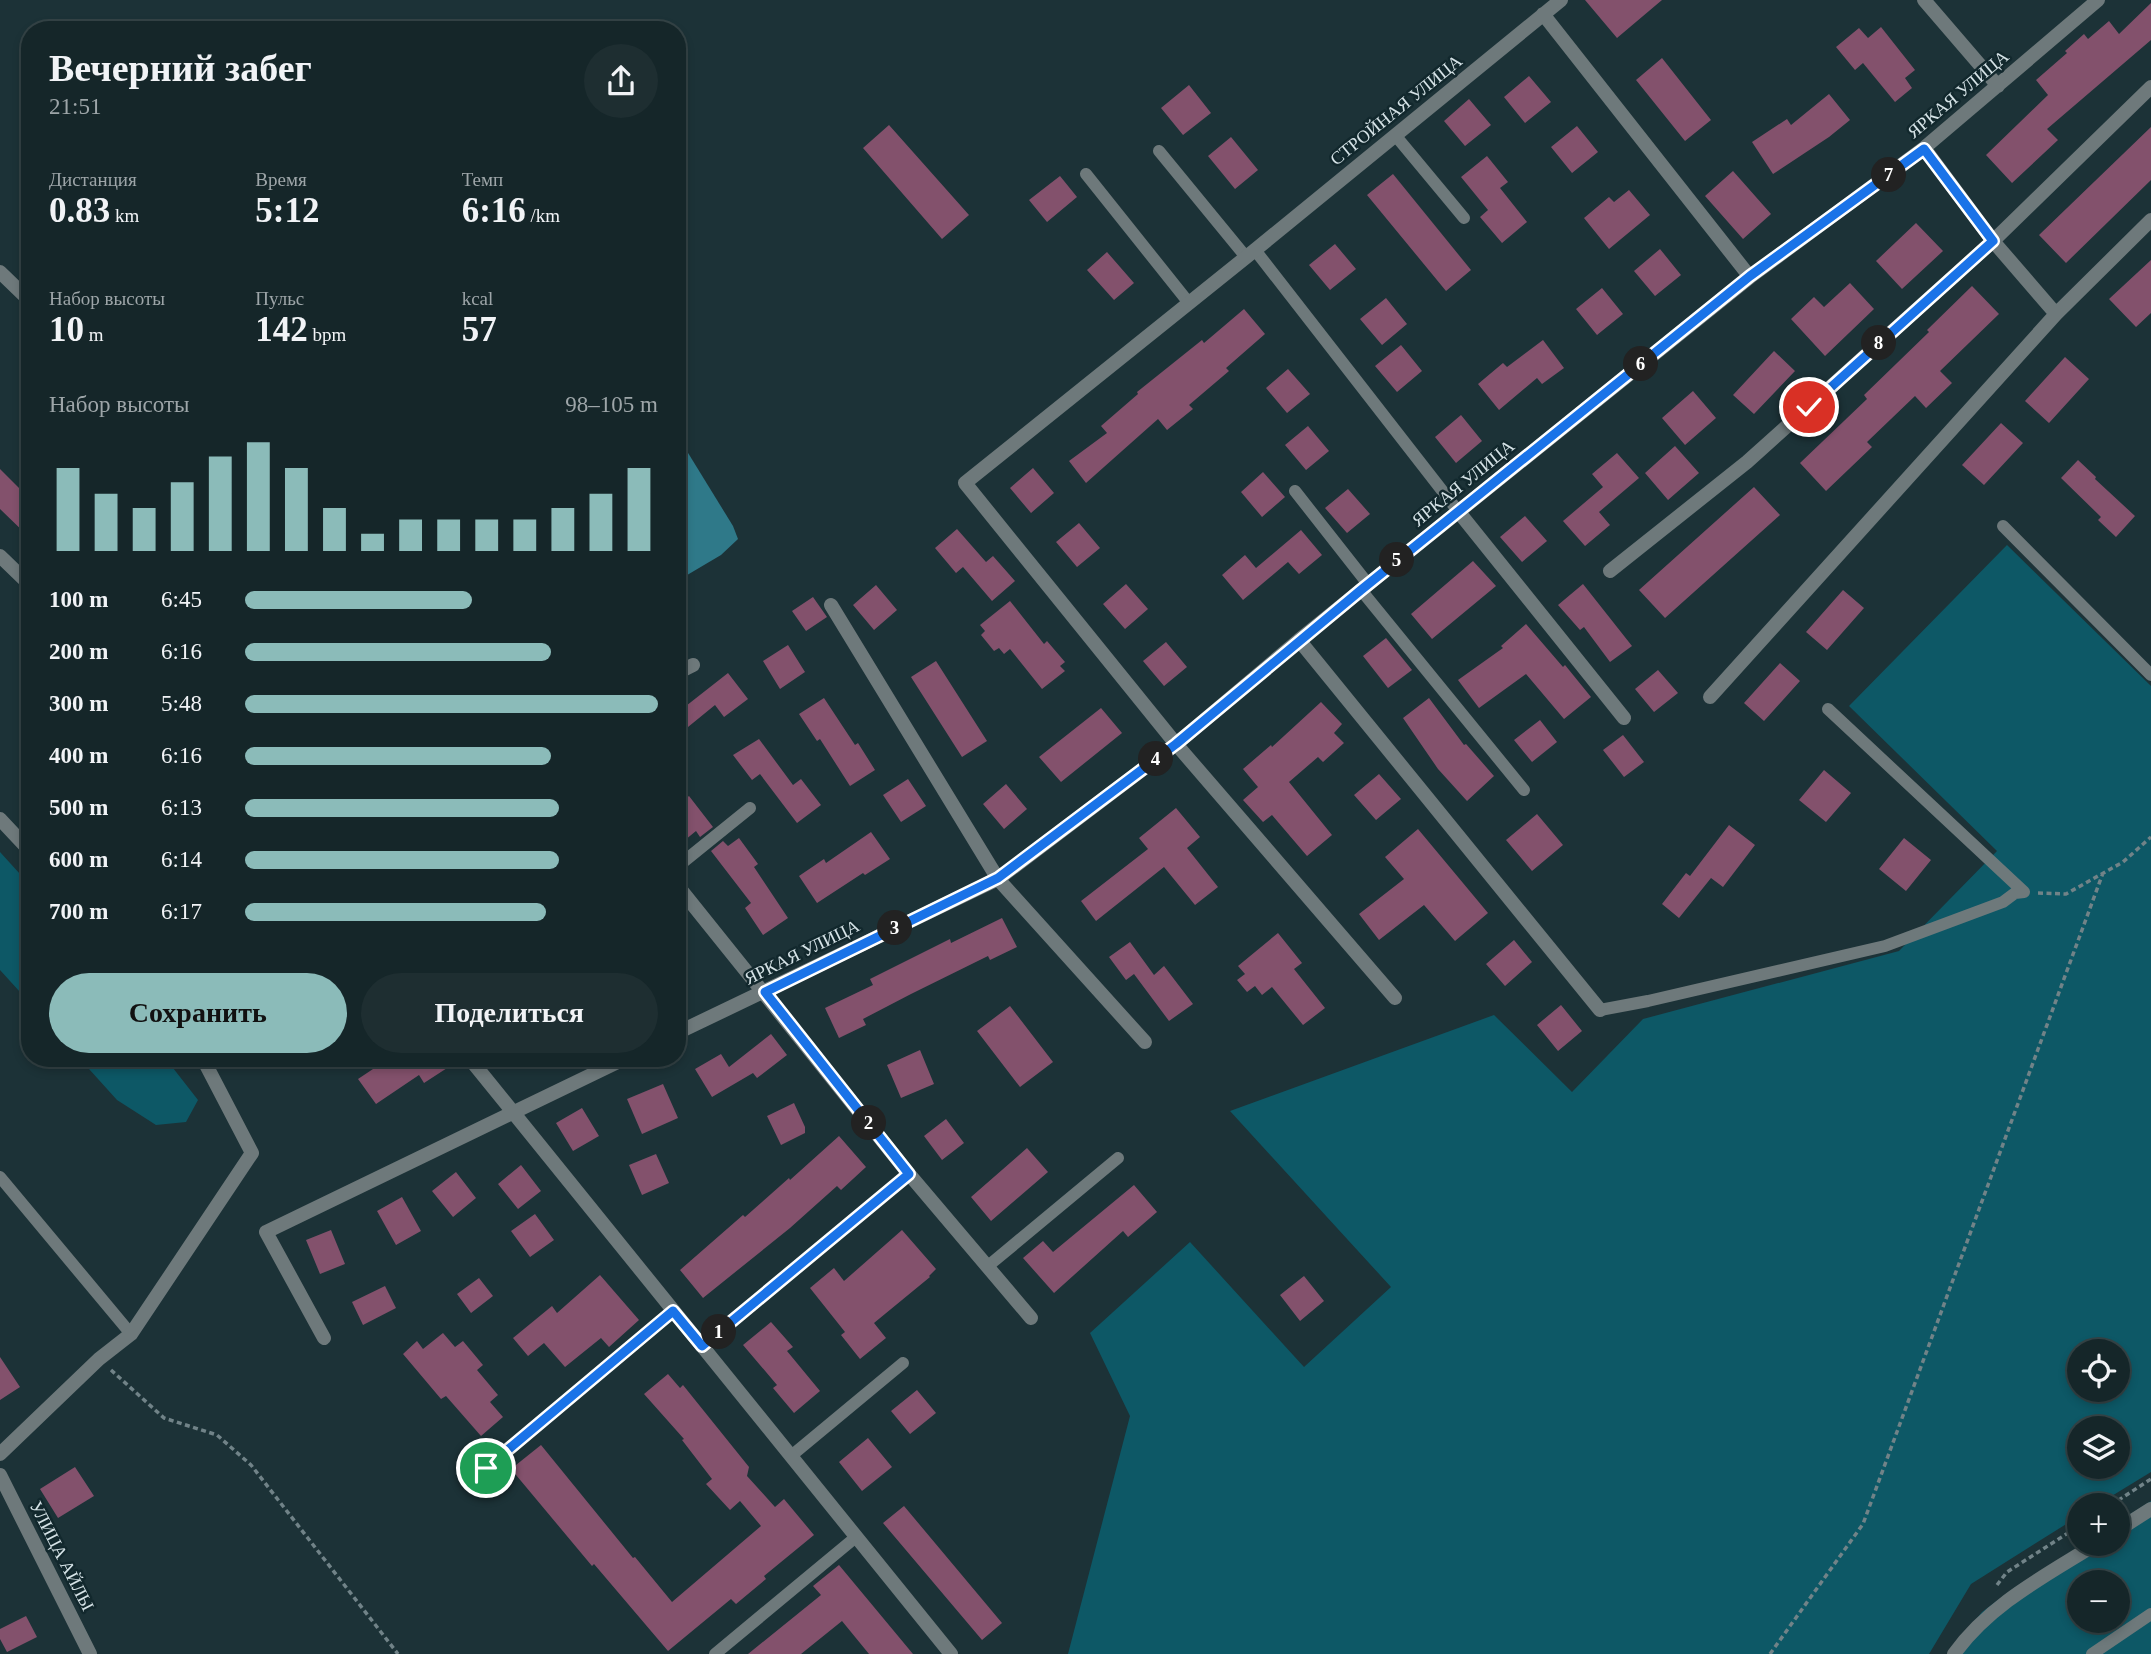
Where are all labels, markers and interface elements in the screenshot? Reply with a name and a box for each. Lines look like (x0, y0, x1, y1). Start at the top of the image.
button: share (584, 44, 658, 118)
street label: ЯРКАЯ УЛИЦА (1904, 46, 2012, 142)
text: Вечерний забег (49, 47, 312, 89)
street label: СТРОЙНАЯ УЛИЦА (1326, 51, 1466, 169)
text: 21:51 (49, 94, 101, 119)
pin: 7 (1871, 158, 1906, 192)
text: 7 (1884, 164, 1893, 185)
text: Дистанция (49, 169, 137, 190)
text: Время (255, 169, 307, 190)
text: Темп (462, 169, 503, 190)
text: 0.83 (49, 191, 110, 230)
text: 5:12 (255, 191, 319, 230)
text: 6:16 (462, 191, 526, 230)
text: km (110, 205, 139, 226)
text: /km (526, 205, 560, 226)
text: Набор высоты (49, 288, 165, 309)
text: Пульс (255, 288, 304, 309)
text: kcal (462, 288, 493, 309)
text: 10 (49, 310, 84, 349)
text: 142 (255, 310, 308, 349)
text: 57 (462, 310, 497, 349)
text: m (84, 324, 104, 345)
text: bpm (308, 324, 346, 345)
pin: 8 (1862, 326, 1896, 360)
text: 8 (1874, 332, 1883, 353)
pin: 6 (1624, 346, 1658, 382)
text: 6 (1636, 353, 1645, 374)
pin (1779, 377, 1839, 437)
icon: check (1790, 388, 1828, 426)
text: Набор высоты (49, 392, 190, 417)
text: 98–105 m (565, 392, 658, 417)
street label: ЯРКАЯ УЛИЦА (1408, 436, 1518, 530)
pin: 5 (1380, 542, 1414, 578)
text: 5 (1392, 549, 1401, 570)
text: 100 m (49, 587, 108, 612)
text: 6:45 (161, 587, 202, 612)
text: 200 m (49, 639, 108, 664)
text: 6:16 (161, 639, 202, 664)
text: 300 m (49, 691, 108, 716)
text: 5:48 (161, 691, 202, 716)
pin: 4 (1138, 742, 1174, 776)
text: 400 m (49, 743, 108, 768)
text: 6:16 (161, 743, 202, 768)
text: 4 (1151, 748, 1160, 769)
text: 500 m (49, 795, 108, 820)
text: 6:13 (161, 795, 202, 820)
text: 600 m (49, 847, 108, 872)
text: 6:14 (161, 847, 202, 872)
text: 700 m (49, 899, 108, 924)
text: 6:17 (161, 899, 202, 924)
pin: 3 (878, 911, 912, 946)
street label: ЯРКАЯ УЛИЦА (741, 916, 863, 988)
text: 3 (890, 917, 899, 938)
button: Сохранить (49, 973, 347, 1053)
button: Поделиться (361, 973, 658, 1053)
pin: 2 (852, 1106, 886, 1140)
text: 2 (864, 1112, 873, 1133)
pin: 1 (702, 1314, 736, 1350)
text: 1 (714, 1321, 723, 1342)
map controls (2067, 1339, 2130, 1633)
button: locate (2067, 1339, 2130, 1402)
button: layers (2067, 1416, 2130, 1479)
pin (456, 1438, 516, 1498)
icon: arrive (467, 1449, 505, 1487)
button: + (2067, 1493, 2130, 1556)
street label: УЛИЦА АЙЛЫ (26, 1498, 98, 1614)
button: − (2067, 1570, 2130, 1633)

